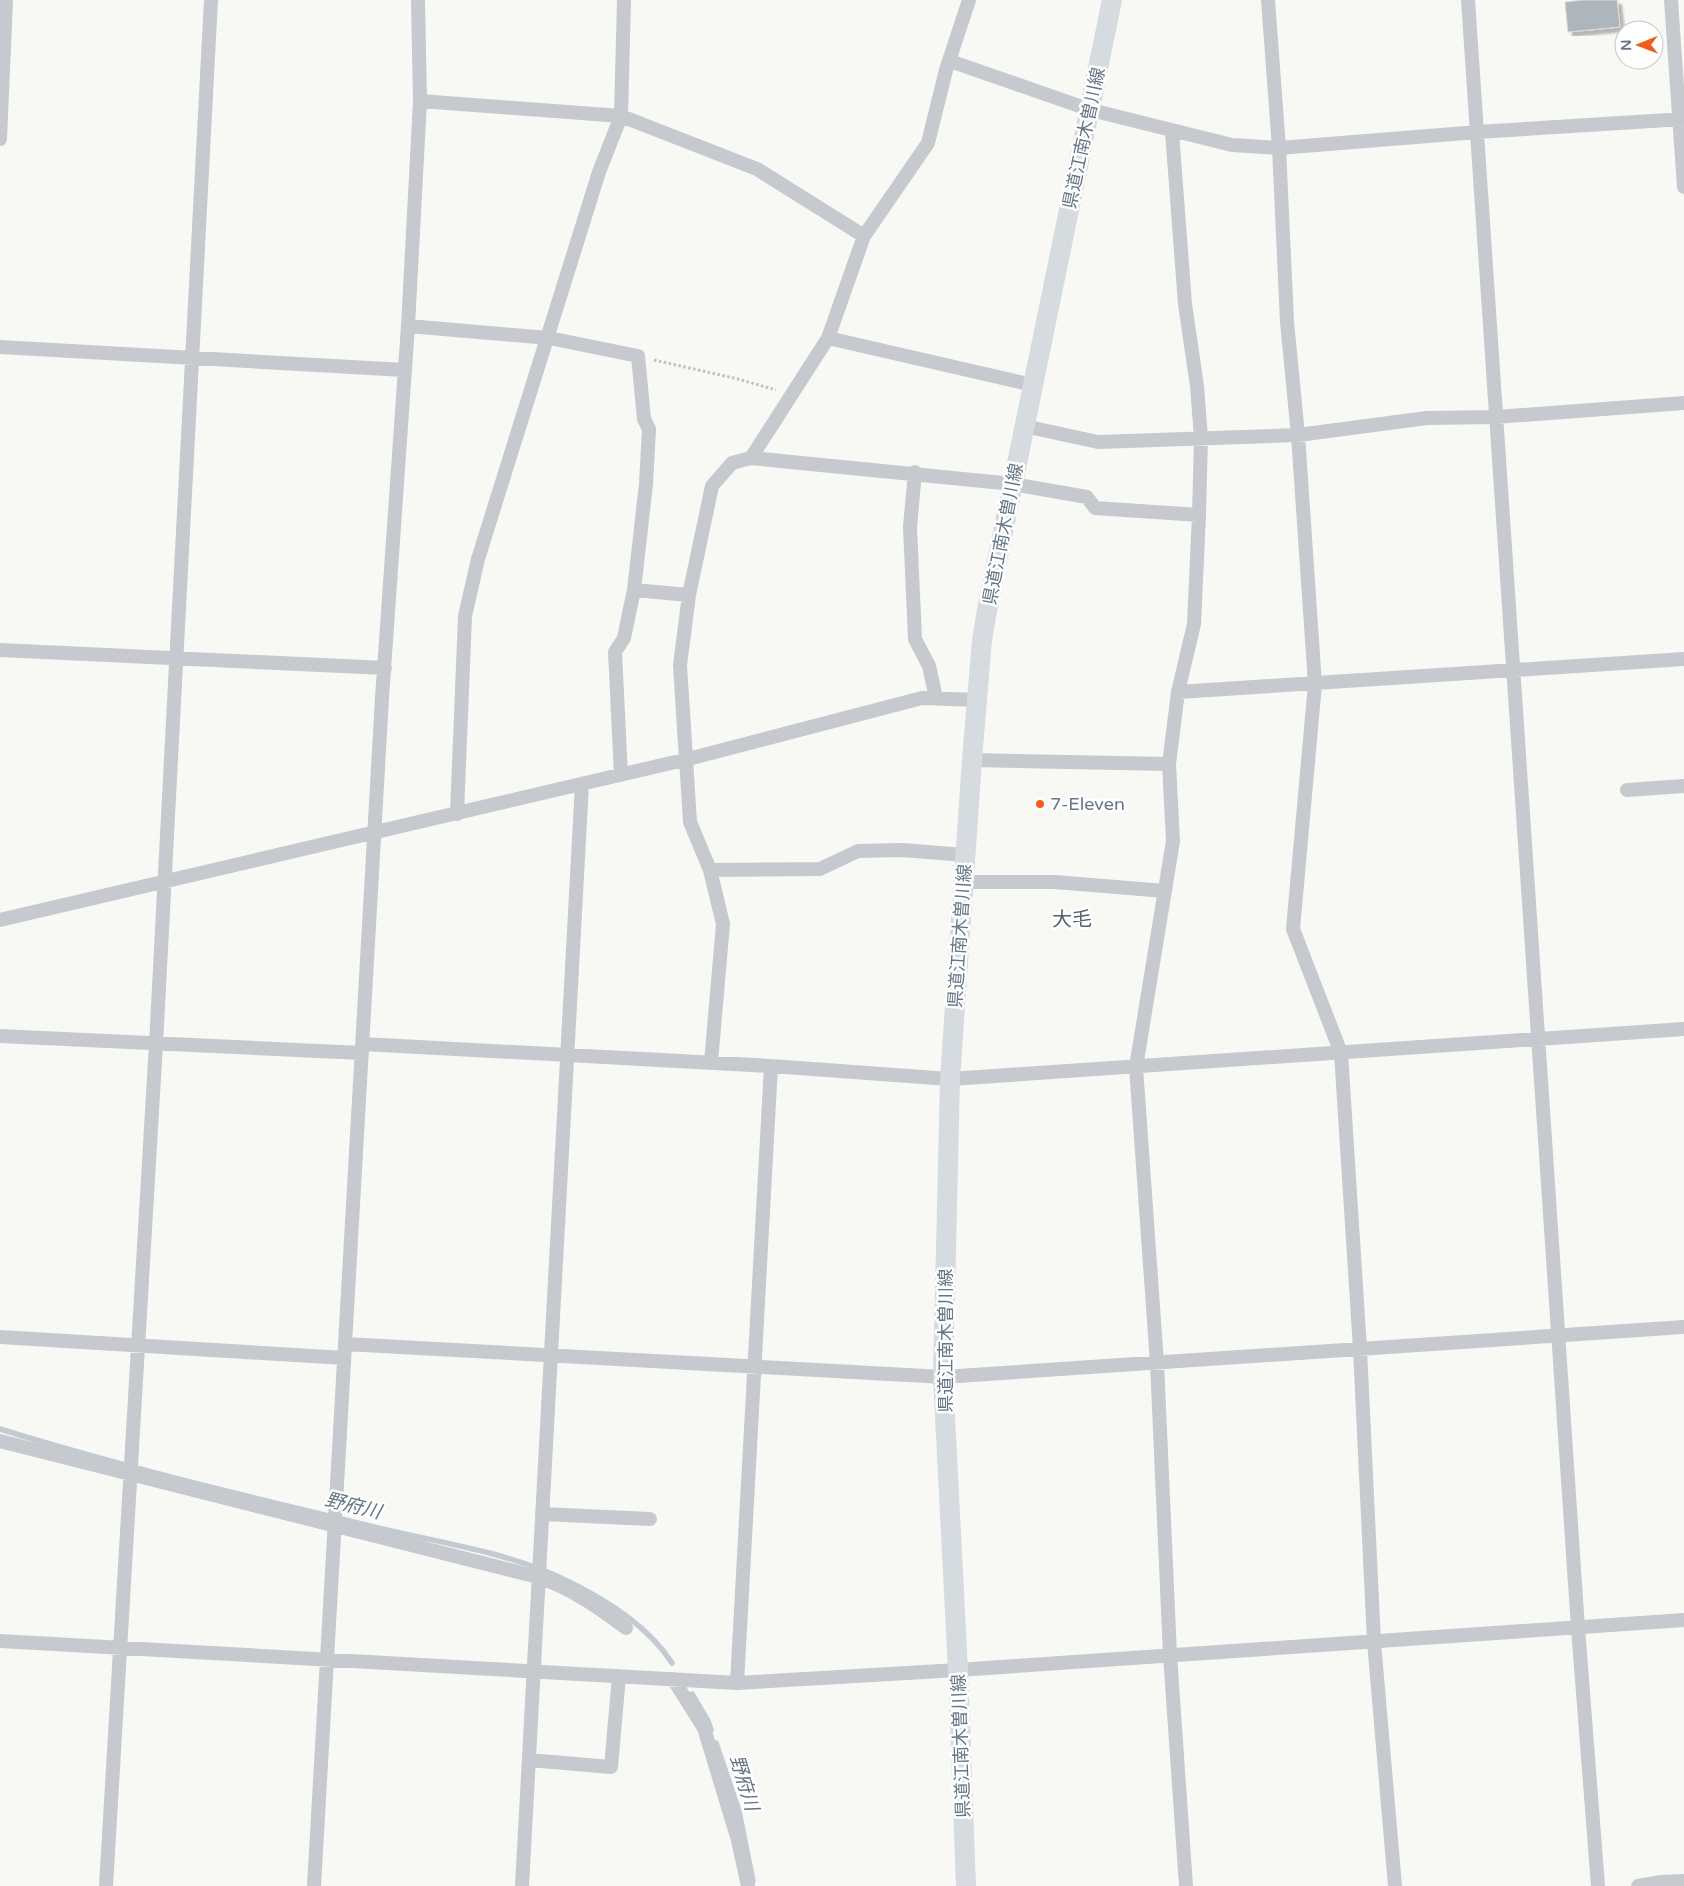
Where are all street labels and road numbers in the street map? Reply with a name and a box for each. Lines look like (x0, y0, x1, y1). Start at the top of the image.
street label: 県道江南木曽川線 (1058, 65, 1110, 211)
street label: 県道江南木曽川線 (978, 461, 1028, 607)
street label: 県道江南木曽川線 (944, 863, 976, 1009)
street label: 県道江南木曽川線 (935, 1269, 957, 1413)
street label: 県道江南木曽川線 (947, 1674, 975, 1818)

